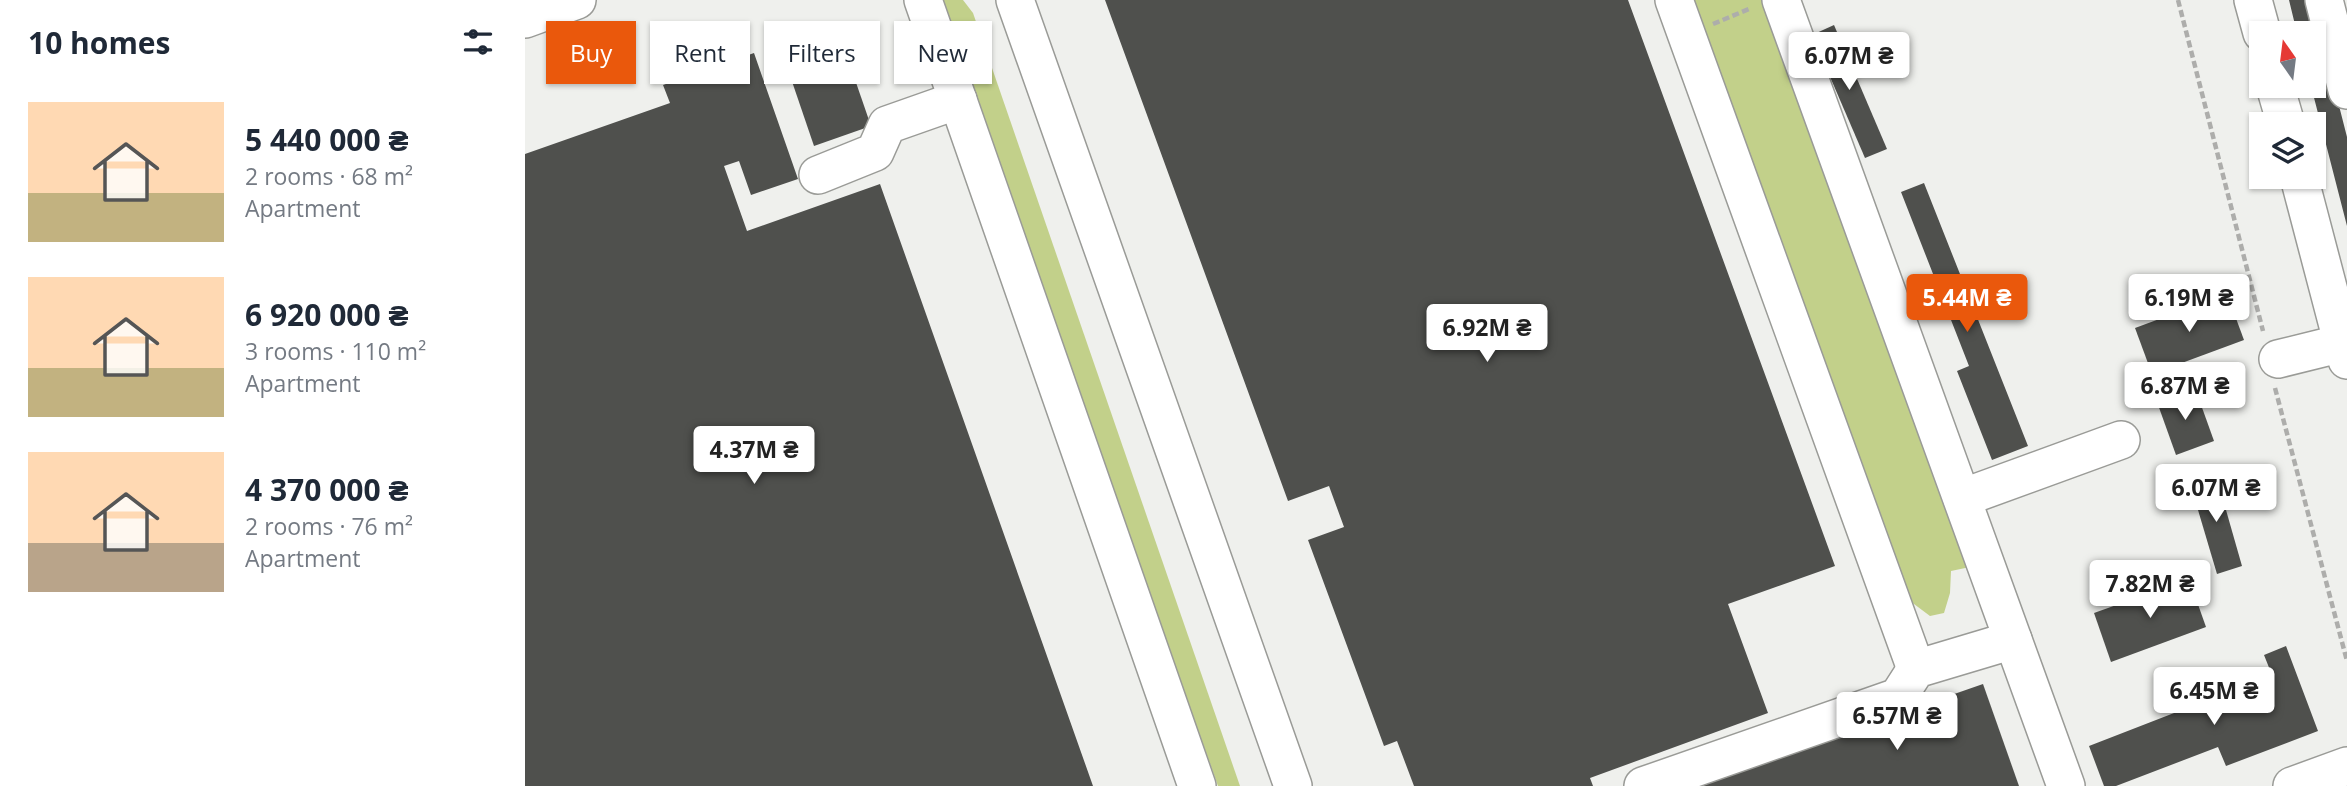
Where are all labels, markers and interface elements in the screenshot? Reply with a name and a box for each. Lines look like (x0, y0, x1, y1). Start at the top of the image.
chip: Buy (546, 21, 636, 84)
chip: Rent (650, 21, 750, 84)
chip: Filters (764, 21, 880, 84)
chip: New (894, 21, 992, 84)
north arrow (2249, 21, 2326, 98)
map controls (2249, 21, 2326, 189)
text: 10 homes (28, 22, 171, 63)
icon: filters (459, 23, 497, 61)
pin: 6.07M ₴ (1784, 32, 1914, 92)
text: 6.07M ₴ (1804, 39, 1894, 71)
button: layers (2249, 112, 2326, 189)
text: 5 440 000 ₴ (245, 119, 408, 160)
icon: home (84, 130, 168, 214)
text: 2 rooms · 68 m² (245, 160, 413, 192)
text: Apartment (245, 192, 361, 224)
pin: 5.44M ₴ (1902, 274, 2032, 334)
pin: 6.19M ₴ (2124, 274, 2254, 334)
text: 5.44M ₴ (1922, 281, 2012, 313)
text: 6.19M ₴ (2144, 281, 2234, 313)
text: 6 920 000 ₴ (245, 294, 408, 335)
pin: 6.92M ₴ (1422, 304, 1552, 364)
icon: home (84, 305, 168, 389)
text: 6.92M ₴ (1442, 311, 1532, 343)
text: 3 rooms · 110 m² (245, 335, 426, 367)
pin: 6.87M ₴ (2120, 362, 2250, 422)
text: Apartment (245, 367, 361, 399)
text: 6.87M ₴ (2140, 369, 2230, 401)
pin: 4.37M ₴ (689, 426, 819, 486)
text: 4.37M ₴ (709, 433, 799, 465)
pin: 6.07M ₴ (2151, 464, 2281, 524)
text: 4 370 000 ₴ (245, 469, 408, 510)
text: 6.07M ₴ (2171, 471, 2261, 503)
icon: home (84, 480, 168, 564)
text: 2 rooms · 76 m² (245, 510, 413, 542)
text: Apartment (245, 542, 361, 574)
pin: 7.82M ₴ (2085, 560, 2215, 620)
text: 7.82M ₴ (2105, 567, 2195, 599)
pin: 6.45M ₴ (2149, 668, 2279, 727)
text: 6.45M ₴ (2169, 674, 2259, 706)
pin: 6.57M ₴ (1832, 692, 1962, 752)
text: 6.57M ₴ (1852, 699, 1942, 731)

